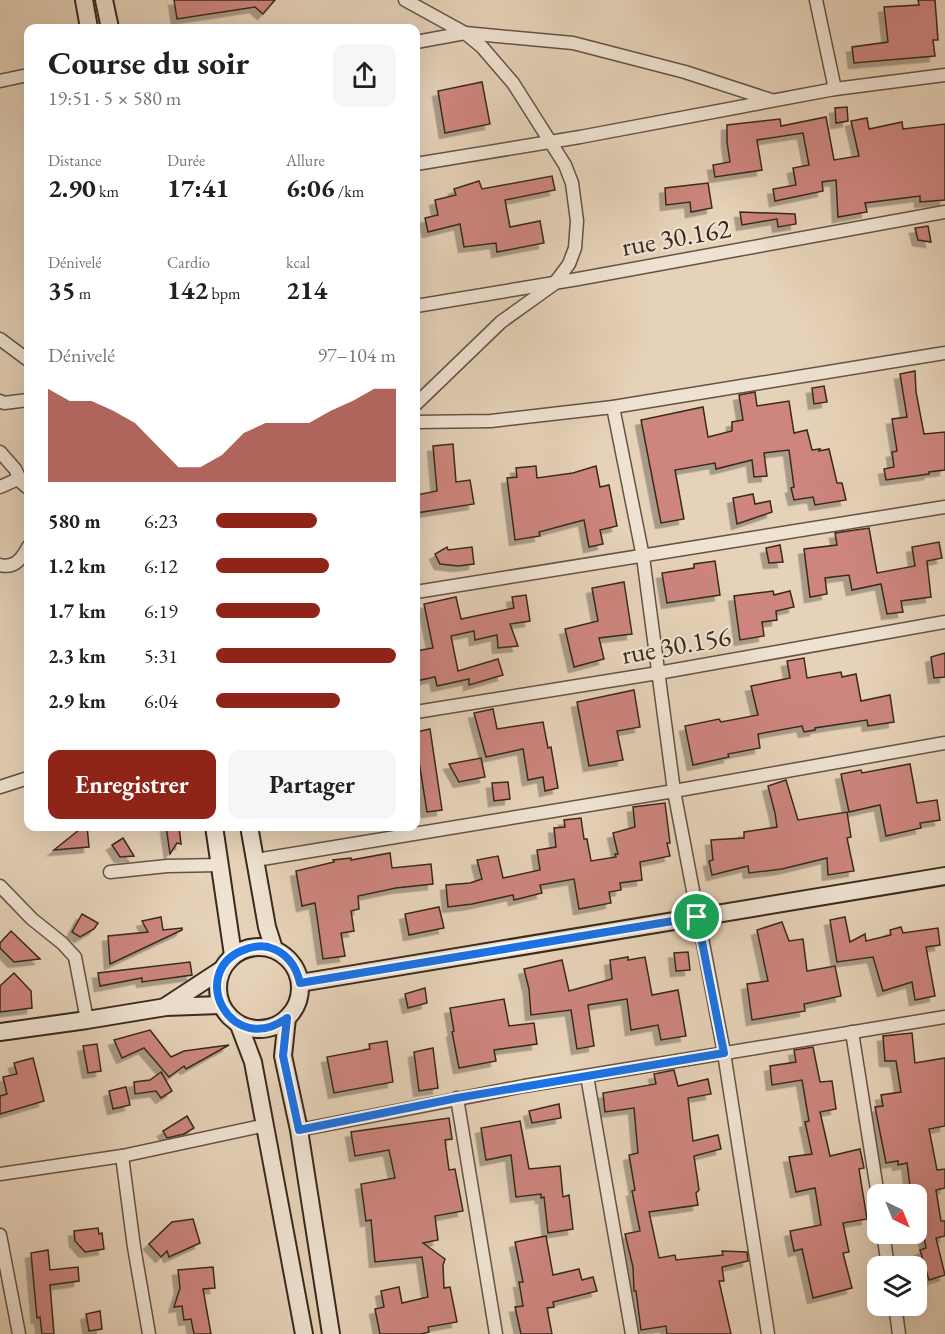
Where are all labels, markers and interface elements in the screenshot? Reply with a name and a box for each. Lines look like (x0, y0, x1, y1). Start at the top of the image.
text: Course du soir (48, 41, 249, 84)
button: share (333, 44, 396, 107)
text: 19:51 · 5 × 580 m (48, 85, 181, 111)
text: Distance (48, 150, 101, 171)
text: Durée (167, 150, 205, 171)
text: Allure (286, 150, 325, 171)
text: 2.90 (48, 171, 96, 205)
text: 17:41 (167, 171, 229, 205)
text: 6:06 (286, 171, 335, 205)
text: km (96, 181, 119, 202)
text: /km (335, 181, 364, 202)
street label: rue 30.162 (619, 210, 733, 264)
text: Dénivelé (48, 252, 102, 273)
text: Cardio (167, 252, 210, 273)
text: kcal (286, 252, 310, 273)
text: 35 (48, 273, 76, 307)
text: 142 (167, 273, 208, 307)
text: 214 (286, 273, 327, 307)
text: m (76, 283, 91, 304)
text: bpm (208, 283, 240, 304)
text: Dénivelé (48, 342, 115, 368)
text: 97–104 m (317, 342, 396, 368)
text: 580 m (48, 508, 101, 534)
text: 6:23 (144, 508, 178, 534)
text: 1.2 km (48, 553, 106, 579)
text: 6:12 (144, 553, 178, 579)
text: 1.7 km (48, 598, 106, 624)
text: 6:19 (144, 598, 178, 624)
street label: rue 30.156 (619, 618, 733, 672)
text: 2.3 km (48, 643, 106, 669)
text: 5:31 (144, 643, 178, 669)
text: 2.9 km (48, 688, 106, 714)
text: 6:04 (144, 688, 178, 714)
button: Enregistrer (48, 750, 216, 819)
button: Partager (228, 750, 396, 819)
pin (671, 891, 722, 942)
icon: arrive (680, 900, 713, 933)
north arrow (867, 1184, 927, 1244)
map controls (867, 1184, 927, 1316)
button: layers (867, 1256, 927, 1316)

